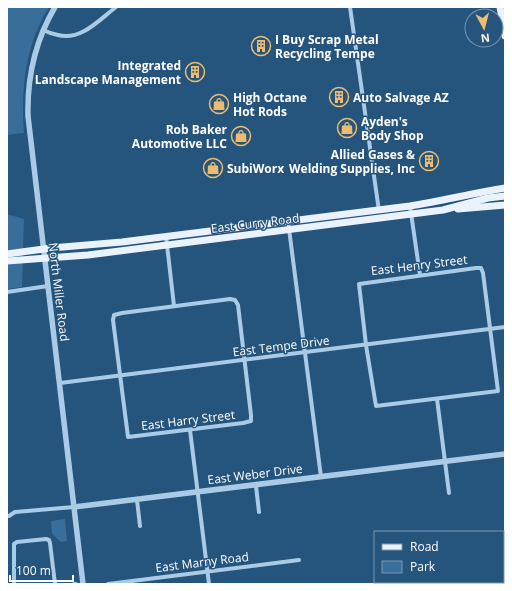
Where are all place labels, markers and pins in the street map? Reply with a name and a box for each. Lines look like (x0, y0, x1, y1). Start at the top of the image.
place label: I Buy Scrap Metal Recycling Tempe (275, 31, 379, 62)
building icon: I Buy Scrap Metal Recycling Tempe (250, 35, 272, 57)
place label: Integrated Landscape Management (35, 57, 181, 88)
building icon: Integrated Landscape Management (184, 61, 206, 83)
building icon: Auto Salvage AZ (328, 86, 350, 108)
place label: High Octane Hot Rods (233, 89, 307, 120)
place label: Auto Salvage AZ (353, 89, 449, 106)
shop icon: High Octane Hot Rods (208, 93, 230, 115)
place label: Ayden's Body Shop (361, 113, 424, 144)
shop icon: Ayden's Body Shop (336, 117, 358, 139)
place label: Rob Baker Automotive LLC (132, 121, 228, 152)
shop icon: Rob Baker Automotive LLC (230, 125, 252, 147)
place label: Allied Gases & Welding Supplies, Inc (289, 146, 415, 177)
building icon: Allied Gases & Welding Supplies, Inc (418, 150, 440, 172)
shop icon: SubiWorx (202, 157, 224, 179)
place label: SubiWorx (227, 160, 284, 177)

